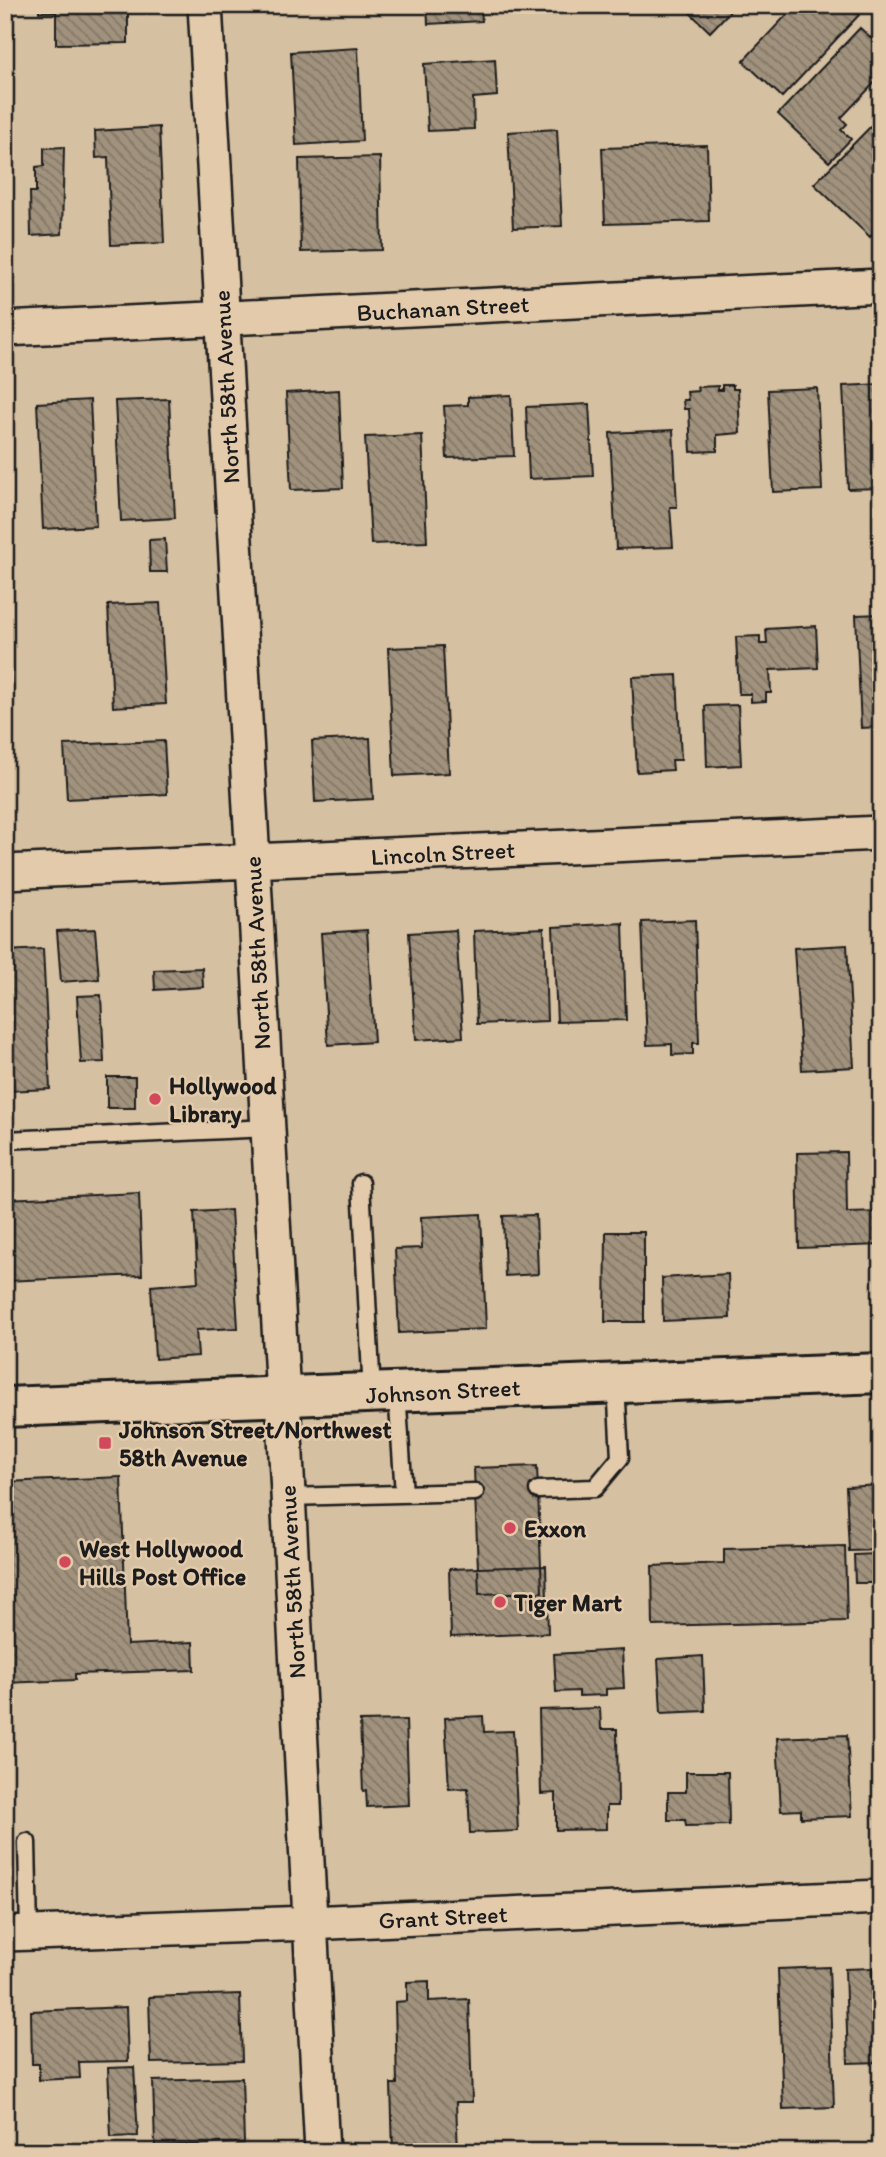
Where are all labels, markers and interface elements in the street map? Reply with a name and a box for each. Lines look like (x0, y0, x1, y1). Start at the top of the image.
street label: North 58th Avenue (206, 289, 246, 485)
street label: Buchanan Street (356, 289, 530, 327)
street label: Lincoln Street (370, 835, 516, 871)
street label: North 58th Avenue (237, 855, 277, 1051)
place label: Hollywood Library (169, 1071, 277, 1129)
marker: Hollywood Library (147, 1091, 163, 1107)
street label: Johnson Street (365, 1372, 521, 1410)
place label: Johnson Street/Northwest 58th Avenue (118, 1415, 392, 1472)
marker: Johnson Street/Northwest 58th Avenue (97, 1435, 113, 1451)
street label: North 58th Avenue (272, 1484, 312, 1680)
place label: Exxon (524, 1514, 586, 1543)
marker: Exxon (502, 1520, 518, 1536)
place label: West Hollywood Hills Post Office (79, 1534, 246, 1591)
marker: West Hollywood Hills Post Office (57, 1554, 73, 1570)
place label: Tiger Mart (513, 1588, 622, 1618)
marker: Tiger Mart (492, 1594, 508, 1610)
street label: Grant Street (378, 1899, 508, 1935)

